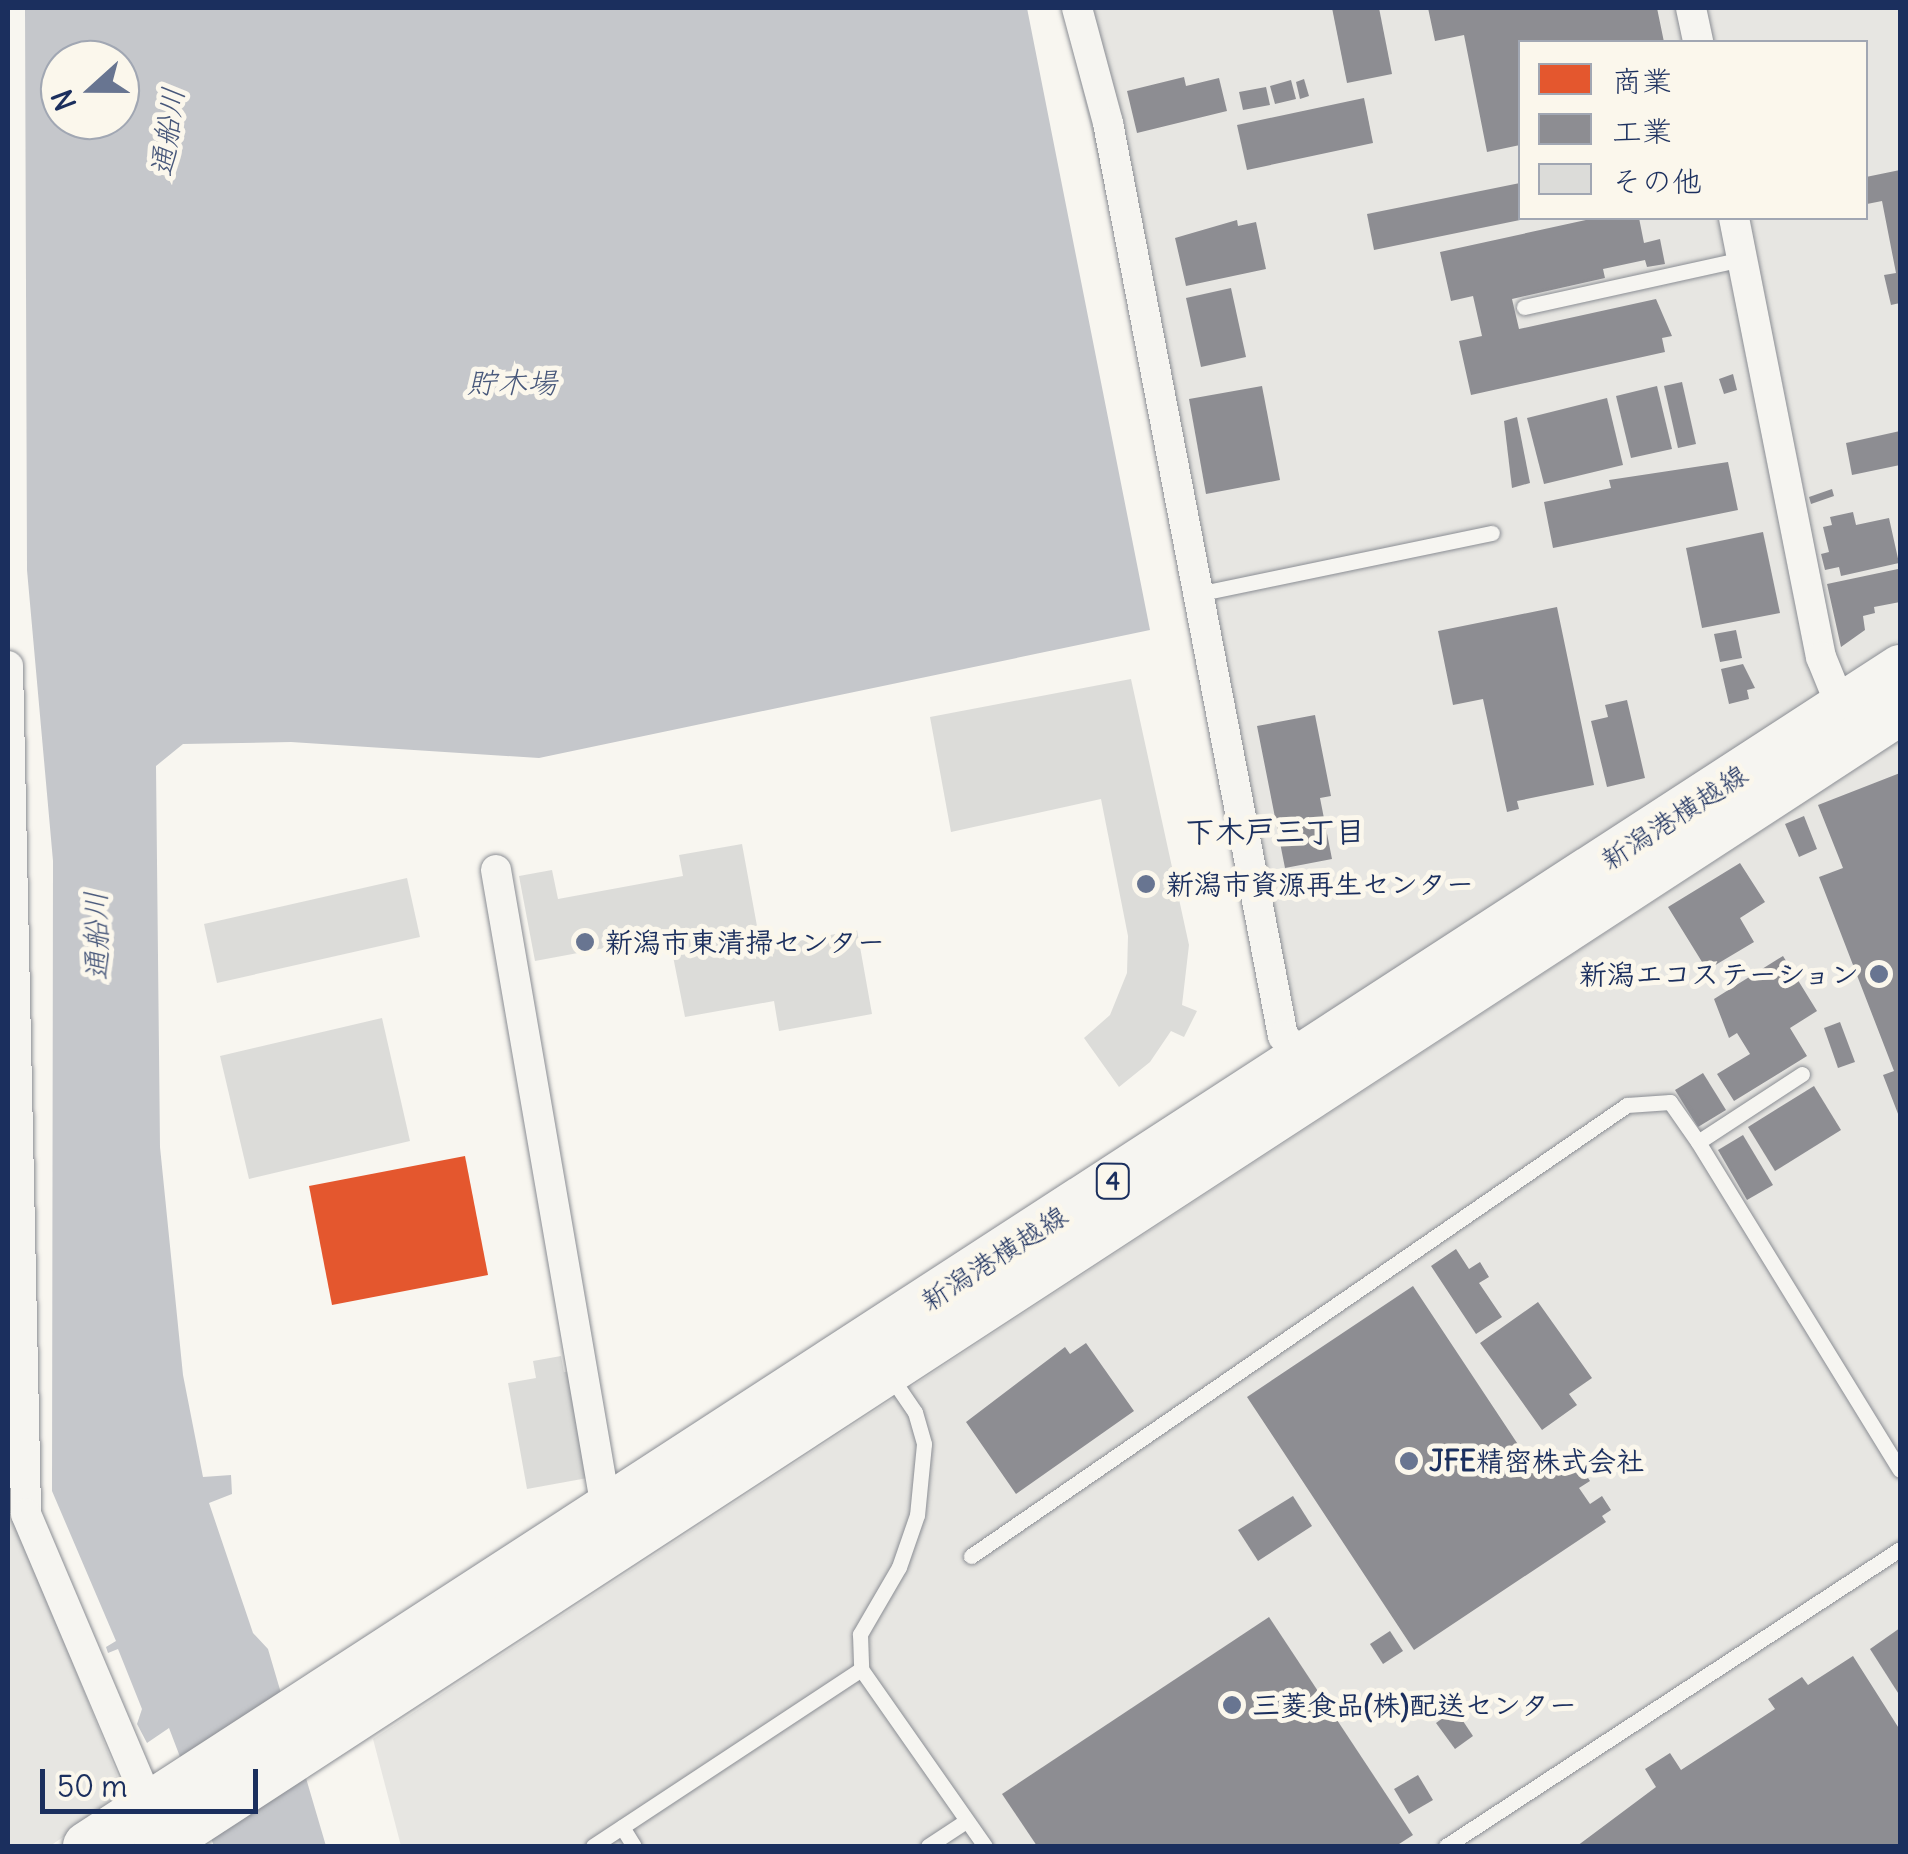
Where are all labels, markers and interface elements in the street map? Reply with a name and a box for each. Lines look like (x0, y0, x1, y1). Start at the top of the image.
north arrow (40, 40, 140, 140)
legend (1518, 40, 1868, 220)
text: 商業 (1612, 62, 1672, 100)
text: N (44, 85, 84, 116)
water label: 通船川 (143, 85, 191, 179)
text: 工業 (1612, 112, 1672, 150)
text: その他 (1612, 162, 1702, 200)
water label: 貯木場 (467, 364, 557, 400)
street label: 新潟港横越線 (1594, 757, 1754, 877)
district label: 下木戸三丁目 (1185, 813, 1365, 849)
place label: 新潟市資源再生センター (1166, 867, 1474, 901)
marker: 新潟市資源再生センター (1135, 873, 1157, 895)
water label: 通船川 (77, 891, 115, 981)
place label: 新潟市東清掃センター (605, 925, 885, 959)
marker: 新潟市東清掃センター (574, 931, 596, 953)
place label: 新潟エコステーション (1579, 957, 1859, 991)
marker: 新潟エコステーション (1868, 963, 1890, 985)
road number: 4 (1096, 1161, 1130, 1201)
street label: 新潟港横越線 (914, 1198, 1074, 1318)
place label: JFE精密株式会社 (1429, 1444, 1644, 1478)
marker: JFE精密株式会社 (1398, 1450, 1420, 1472)
place label: 三菱食品(株)配送センター (1252, 1688, 1577, 1722)
marker: 三菱食品(株)配送センター (1221, 1694, 1243, 1716)
scale bar (45, 1749, 262, 1811)
text: 50 m (57, 1767, 127, 1805)

